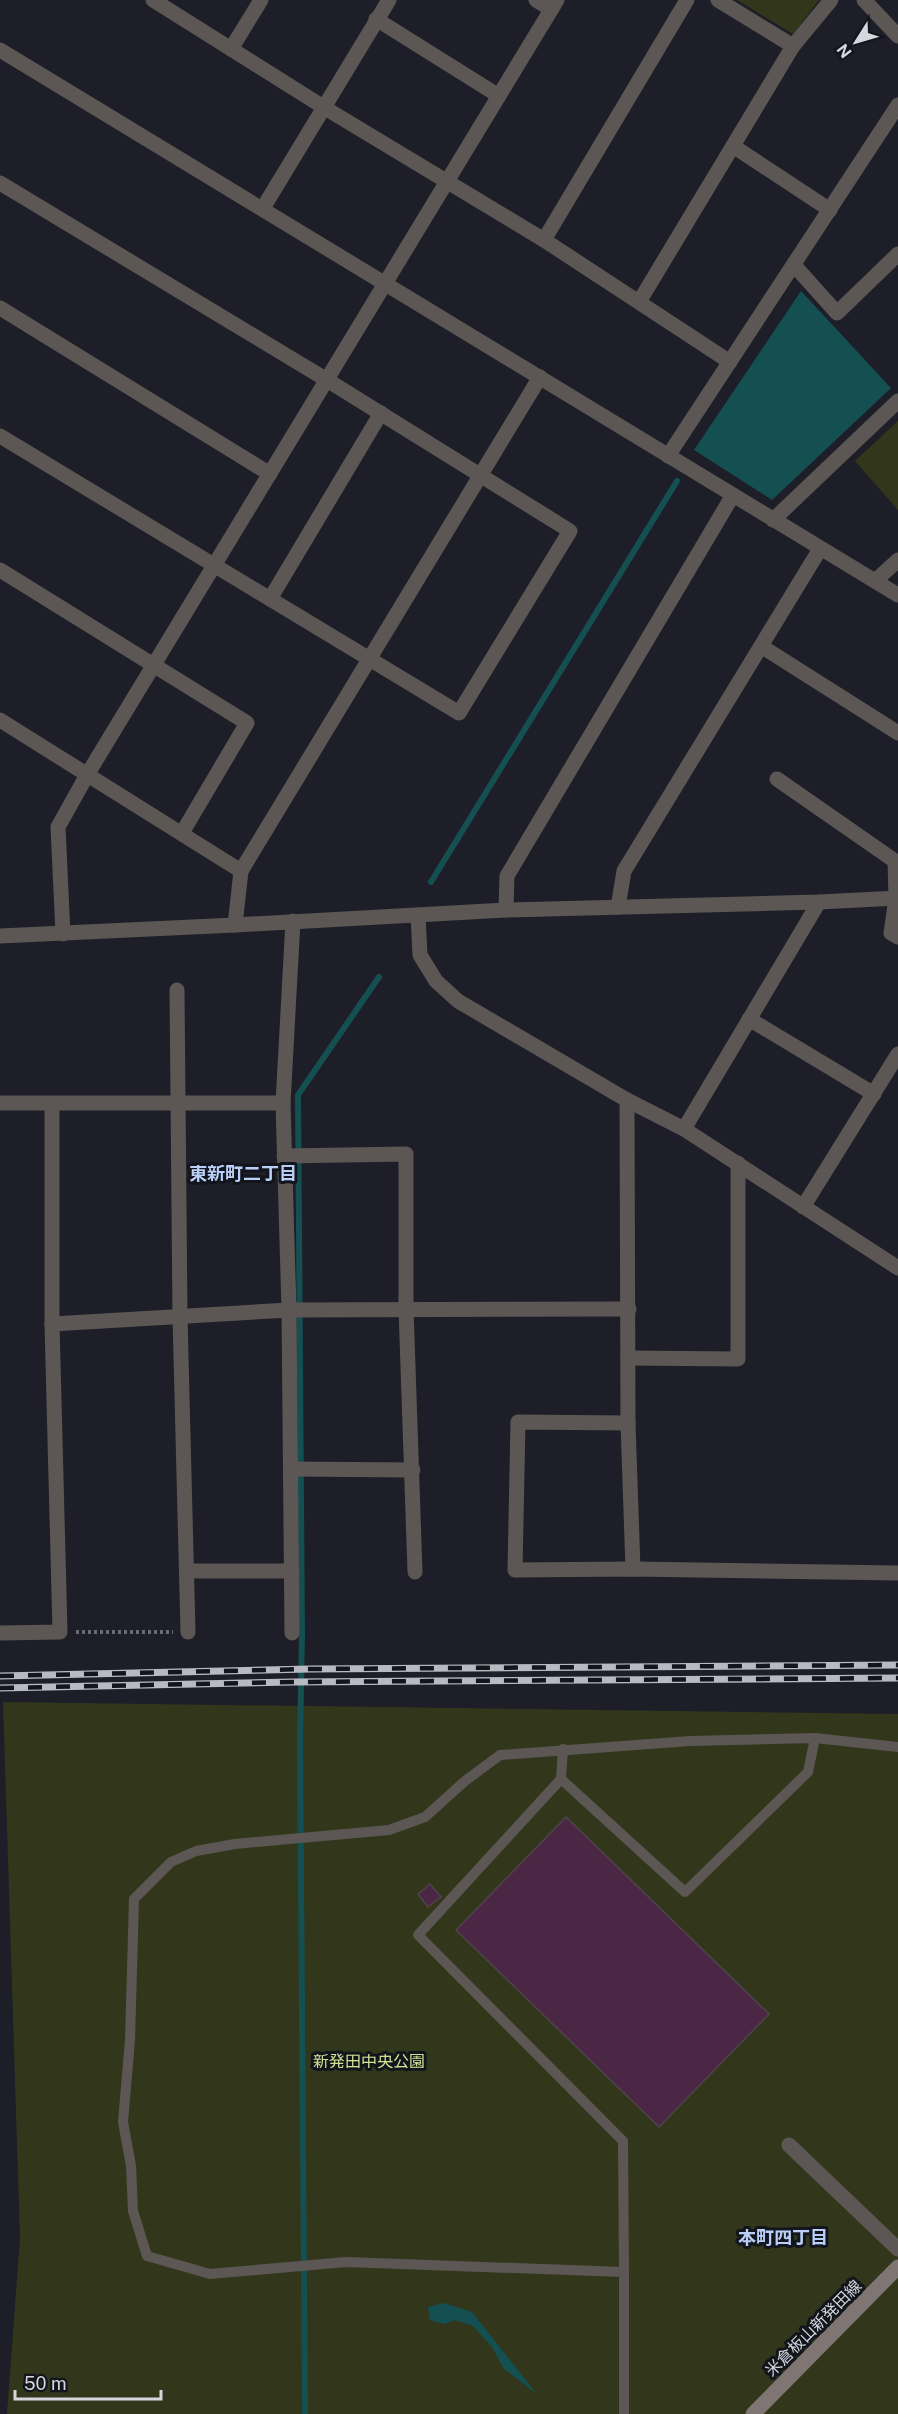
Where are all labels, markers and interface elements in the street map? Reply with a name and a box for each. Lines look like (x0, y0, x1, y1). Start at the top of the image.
north arrow (826, 12, 886, 72)
text: N (833, 40, 856, 61)
district label: 東新町二丁目 (189, 1163, 297, 1184)
park label: 新発田中央公園 (313, 2052, 425, 2071)
district label: 本町四丁目 (738, 2227, 828, 2248)
street label: 米倉板山新発田線 (761, 2276, 865, 2380)
scale bar (15, 2363, 160, 2401)
text: 50 m (24, 2373, 67, 2394)

